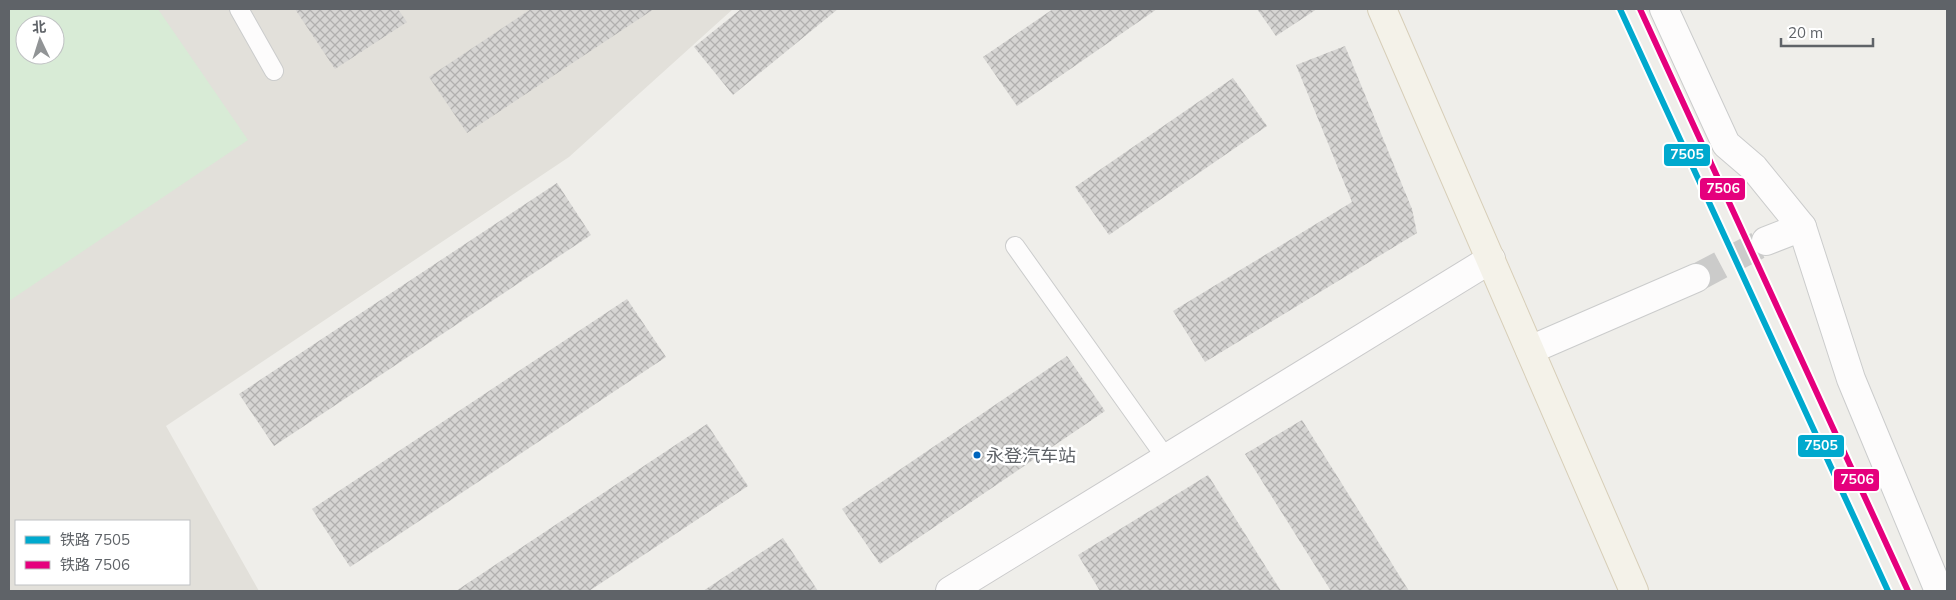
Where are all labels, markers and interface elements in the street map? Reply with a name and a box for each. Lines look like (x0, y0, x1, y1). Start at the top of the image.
north arrow (15, 15, 65, 65)
scale bar (1781, 15, 1874, 47)
text: 北 (31, 18, 47, 36)
text: 20 m (1788, 23, 1823, 42)
line badge: 7505 (1663, 143, 1711, 167)
text: 7505 (1670, 145, 1704, 163)
line badge: 7506 (1699, 177, 1746, 201)
text: 7506 (1706, 179, 1740, 197)
line badge: 7505 (1797, 434, 1845, 458)
text: 7505 (1804, 436, 1838, 454)
place label: 永登汽车站 (986, 444, 1076, 467)
marker: 永登汽车站 (972, 450, 982, 460)
line badge: 7506 (1833, 468, 1880, 492)
text: 7506 (1840, 470, 1874, 488)
legend (15, 520, 190, 585)
text: 铁路 7505 (60, 530, 130, 549)
text: 铁路 7506 (60, 555, 130, 574)

